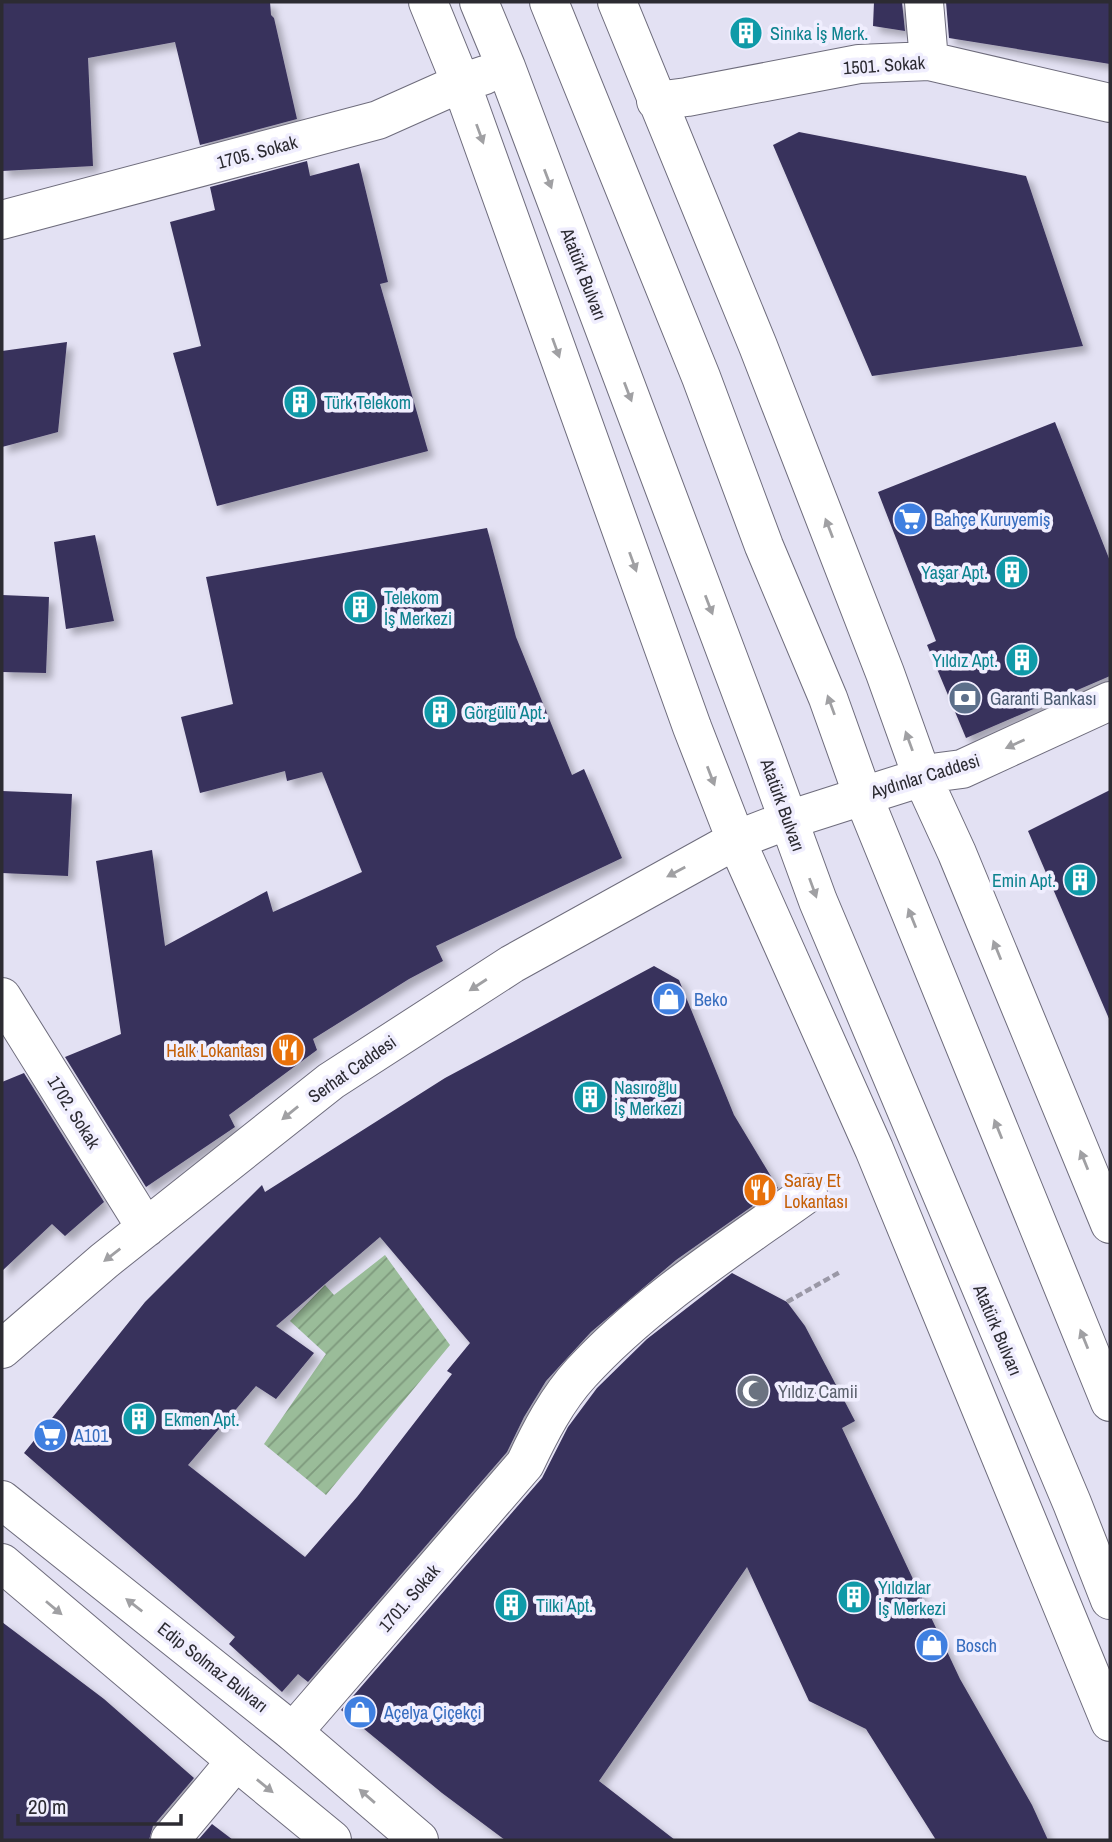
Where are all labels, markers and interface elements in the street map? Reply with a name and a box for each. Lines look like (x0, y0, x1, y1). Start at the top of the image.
building icon: Sinıka İş Merk. (727, 14, 765, 52)
place label: Sinıka İş Merk. (770, 21, 868, 46)
street label: 1501. Sokak (842, 50, 926, 80)
one-way arrow (475, 123, 486, 144)
street label: 1705. Sokak (214, 129, 300, 175)
one-way arrow (543, 169, 554, 190)
street label: Atatürk Bulvarı (555, 223, 613, 324)
one-way arrow (551, 338, 562, 359)
one-way arrow (623, 382, 634, 403)
building icon: Türk Telekom (281, 383, 319, 421)
place label: Türk Telekom (324, 390, 411, 415)
supermarket icon: Bahçe Kuruyemiş (891, 500, 929, 538)
place label: Bahçe Kuruyemiş (934, 507, 1051, 532)
one-way arrow (823, 517, 834, 538)
one-way arrow (628, 552, 639, 573)
building icon: Yaşar Apt. (993, 553, 1031, 591)
place label: Yaşar Apt. (921, 560, 988, 585)
place label: Telekom İş Merkezi (384, 585, 452, 631)
building icon: Telekom İş Merkezi (341, 588, 379, 626)
one-way arrow (703, 595, 714, 616)
building icon: Yıldız Apt. (1003, 641, 1041, 679)
place label: Yıldız Apt. (932, 648, 998, 673)
bank icon: Garanti Bankası (946, 679, 984, 717)
place label: Garanti Bankası (990, 686, 1097, 711)
building icon: Görgülü Apt. (421, 693, 459, 731)
one-way arrow (825, 695, 836, 716)
place label: Görgülü Apt. (464, 700, 546, 725)
one-way arrow (903, 730, 914, 751)
one-way arrow (1005, 738, 1025, 750)
street label: Aydınlar Caddesi (866, 748, 983, 805)
street label: Atatürk Bulvarı (754, 754, 811, 855)
one-way arrow (706, 766, 717, 787)
building icon: Emin Apt. (1061, 861, 1099, 899)
one-way arrow (666, 866, 685, 878)
place label: Emin Apt. (992, 868, 1056, 893)
one-way arrow (808, 877, 819, 898)
one-way arrow (907, 907, 918, 928)
one-way arrow (991, 940, 1002, 961)
one-way arrow (469, 978, 488, 991)
shop icon: Beko (650, 980, 688, 1018)
place label: Beko (694, 987, 728, 1012)
street label: Serhat Caddesi (303, 1029, 401, 1109)
restaurant icon: Halk Lokantası (269, 1031, 307, 1069)
place label: Halk Lokantası (166, 1038, 264, 1063)
street label: 1702. Sokak (42, 1071, 107, 1154)
place label: Nasıroğlu İş Merkezi (614, 1075, 682, 1121)
building icon: Nasıroğlu İş Merkezi (571, 1078, 609, 1116)
one-way arrow (282, 1105, 299, 1120)
one-way arrow (993, 1118, 1004, 1139)
one-way arrow (1078, 1150, 1089, 1171)
place label: Saray Et Lokantası (784, 1168, 848, 1214)
restaurant icon: Saray Et Lokantası (741, 1171, 779, 1209)
one-way arrow (104, 1247, 122, 1262)
street label: Atatürk Bulvarı (967, 1280, 1028, 1379)
one-way arrow (1079, 1328, 1090, 1349)
mosque icon: Yıldız Camii (734, 1372, 772, 1410)
place label: Yıldız Camii (778, 1379, 858, 1404)
building icon: Ekmen Apt. (120, 1400, 158, 1438)
place label: Ekmen Apt. (164, 1407, 240, 1432)
supermarket icon: A101 (31, 1416, 69, 1454)
place label: A101 (73, 1423, 109, 1448)
street label: 1701. Sokak (373, 1558, 446, 1637)
place label: Yıldızlar İş Merkezi (878, 1575, 946, 1621)
building icon: Yıldızlar İş Merkezi (835, 1578, 873, 1616)
building icon: Tilki Apt. (492, 1586, 530, 1624)
place label: Tilki Apt. (536, 1593, 593, 1618)
one-way arrow (126, 1598, 144, 1613)
one-way arrow (44, 1600, 62, 1615)
street label: Edip Solmaz Bulvarı (153, 1616, 273, 1718)
shop icon: Bosch (913, 1626, 951, 1664)
place label: Bosch (956, 1633, 997, 1658)
shop icon: Açelya Çiçekçi (341, 1693, 379, 1731)
place label: Açelya Çiçekçi (383, 1700, 482, 1725)
one-way arrow (256, 1778, 274, 1793)
scale bar (18, 1783, 180, 1827)
one-way arrow (359, 1789, 376, 1804)
text: 20 m (28, 1792, 66, 1821)

